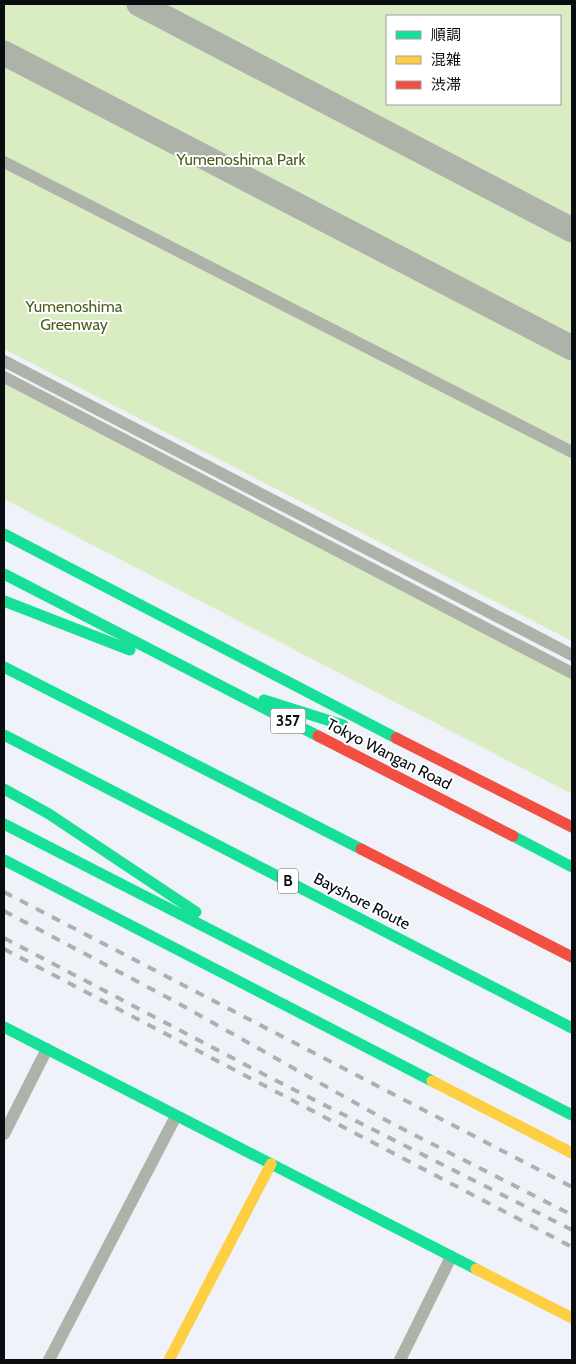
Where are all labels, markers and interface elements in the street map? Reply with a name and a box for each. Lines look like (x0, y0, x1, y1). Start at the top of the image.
legend (386, 15, 561, 105)
text: 順調 (431, 26, 461, 44)
text: 混雑 (431, 51, 461, 69)
text: 渋滞 (431, 76, 461, 94)
park label: Yumenoshima Park (175, 150, 306, 169)
park label: Yumenoshima Greenway (25, 297, 123, 334)
road number: 357 (270, 708, 306, 734)
street label: Tokyo Wangan Road (323, 714, 455, 794)
road number: B (278, 868, 298, 894)
street label: Bayshore Route (311, 869, 413, 933)

